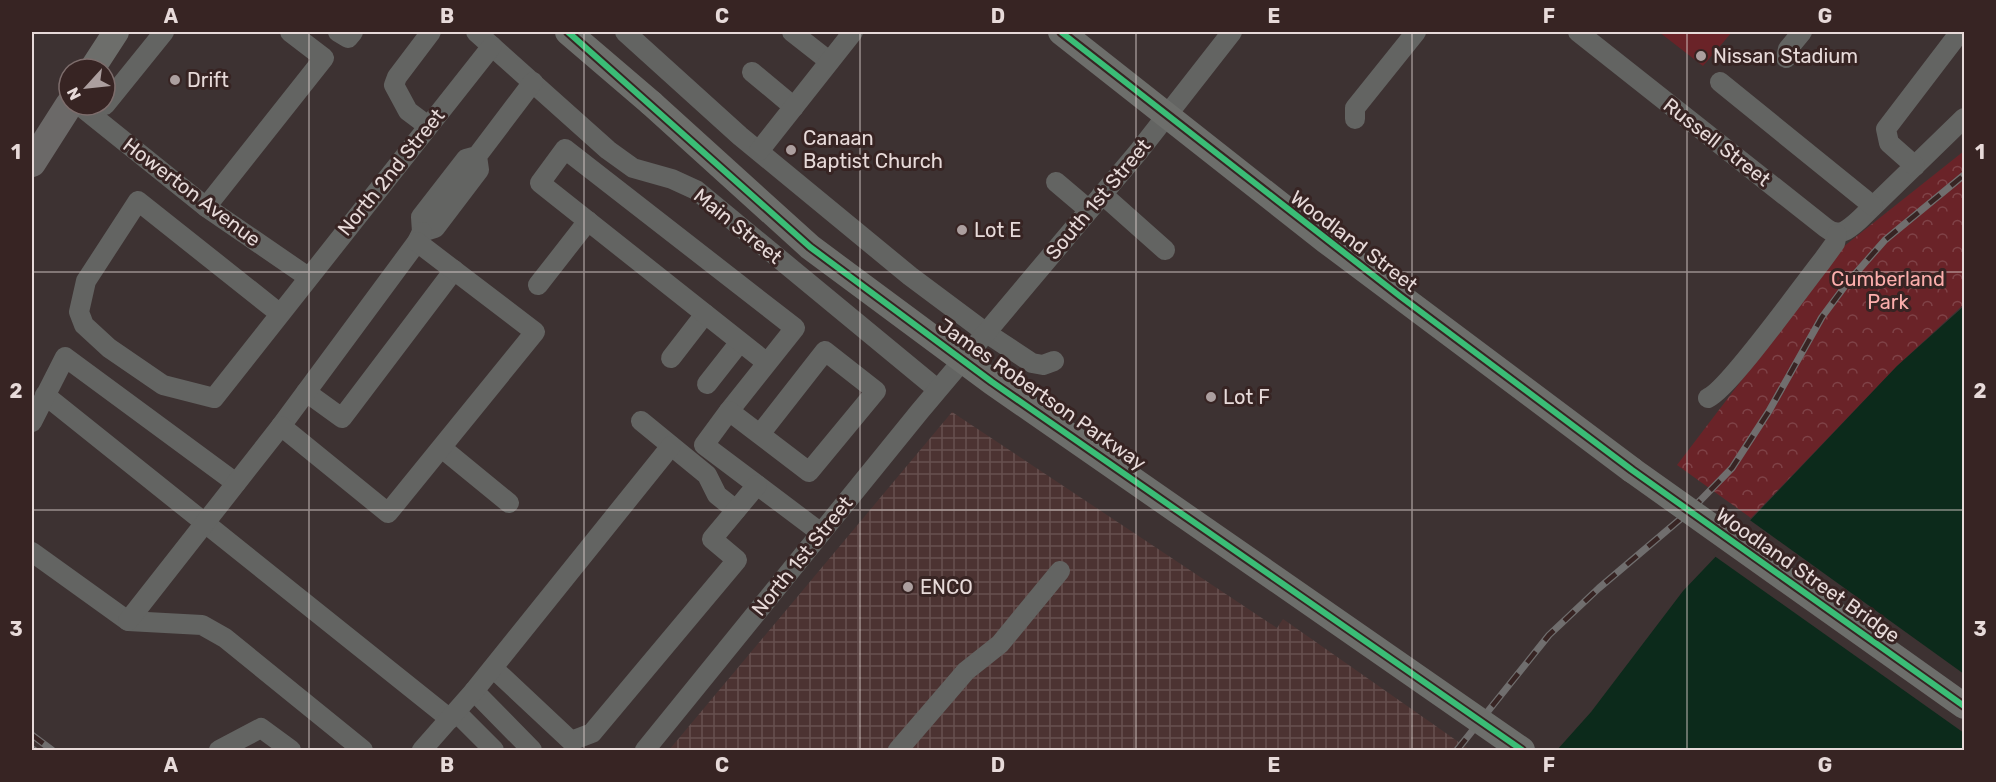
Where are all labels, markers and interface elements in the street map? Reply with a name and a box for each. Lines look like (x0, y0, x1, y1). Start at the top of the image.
text: A (164, 4, 179, 28)
text: B (440, 4, 454, 28)
text: C (715, 4, 729, 28)
text: D (991, 4, 1005, 28)
text: E (1268, 4, 1280, 28)
text: F (1543, 4, 1555, 28)
text: G (1818, 4, 1832, 28)
place label: Nissan Stadium (1713, 44, 1858, 68)
marker: Nissan Stadium (1694, 49, 1708, 63)
north arrow (57, 57, 117, 117)
place label: Drift (187, 68, 229, 92)
marker: Drift (168, 73, 182, 87)
text: N (63, 84, 85, 103)
street label: Russell Street (1659, 93, 1775, 191)
street label: North 2nd Street (332, 104, 450, 240)
place label: Canaan Baptist Church (803, 126, 943, 173)
street label: Howerton Avenue (119, 132, 265, 252)
street label: South 1st Street (1041, 134, 1156, 264)
text: 1 (11, 140, 21, 164)
text: 1 (1975, 140, 1985, 164)
marker: Canaan Baptist Church (784, 143, 798, 157)
street label: Main Street (689, 183, 787, 269)
street label: Woodland Street (1286, 185, 1422, 297)
place label: Lot E (974, 218, 1021, 242)
marker: Lot E (955, 223, 969, 237)
park label: Cumberland Park (1831, 267, 1945, 314)
street label: James Robertson Parkway (933, 313, 1151, 475)
text: 2 (10, 379, 23, 403)
text: 2 (1974, 379, 1987, 403)
place label: Lot F (1223, 385, 1270, 409)
marker: Lot F (1204, 390, 1218, 404)
street label: North 1st Street (746, 491, 858, 621)
street label: Woodland Street Bridge (1711, 502, 1905, 648)
place label: ENCO (920, 575, 973, 599)
marker: ENCO (901, 580, 915, 594)
text: 3 (9, 617, 23, 641)
text: 3 (1973, 617, 1987, 641)
text: A (164, 753, 179, 777)
text: B (440, 753, 454, 777)
text: C (715, 753, 729, 777)
text: D (991, 753, 1005, 777)
text: E (1268, 753, 1280, 777)
text: F (1543, 753, 1555, 777)
text: G (1818, 753, 1832, 777)

